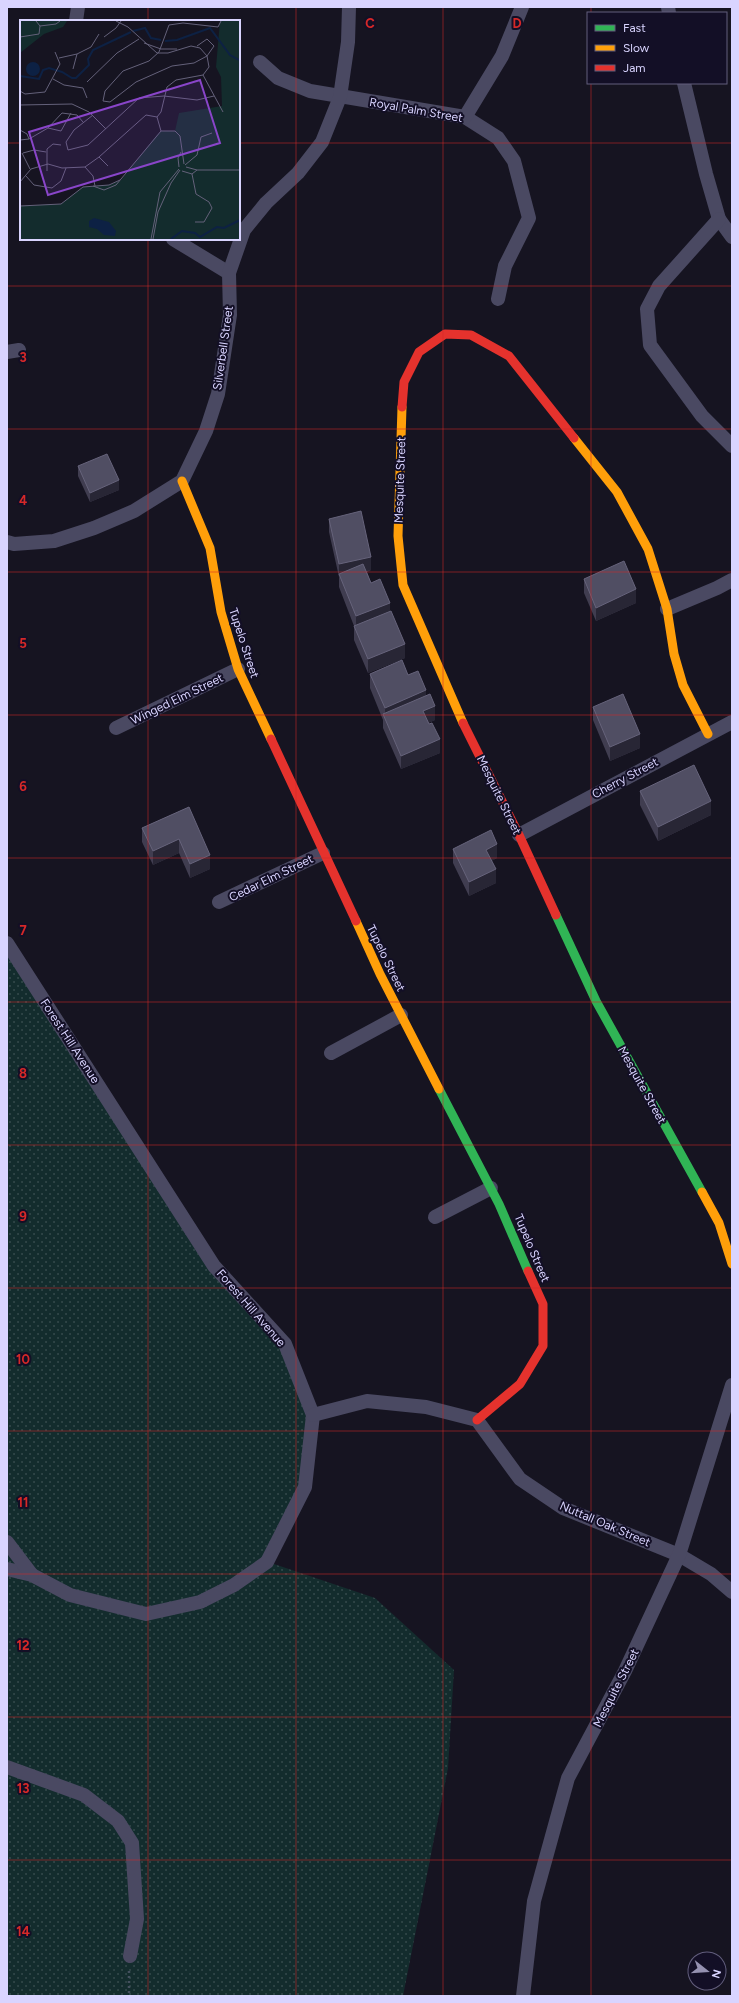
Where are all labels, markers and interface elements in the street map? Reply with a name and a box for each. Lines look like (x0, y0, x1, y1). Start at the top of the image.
legend (587, 12, 727, 84)
text: C (365, 16, 375, 31)
text: D (512, 16, 522, 31)
inset map (20, 20, 240, 240)
text: Fast (623, 21, 646, 35)
text: Slow (623, 41, 650, 55)
text: Jam (623, 61, 646, 75)
street label: Royal Palm Street (368, 95, 464, 125)
street label: Silverbell Street (210, 305, 236, 391)
text: 3 (19, 350, 27, 365)
street label: Mesquite Street (391, 436, 409, 523)
text: 4 (19, 493, 27, 508)
street label: Tupelo Street (226, 606, 262, 680)
text: 5 (19, 636, 27, 651)
street label: Winged Elm Street (128, 670, 226, 727)
street label: Mesquite Street (474, 753, 524, 837)
street label: Cherry Street (590, 754, 661, 801)
text: 6 (19, 779, 27, 794)
street label: Cedar Elm Street (227, 851, 316, 904)
street label: Tupelo Street (364, 922, 408, 994)
text: 7 (19, 923, 27, 938)
street label: Forest Hill Avenue (38, 996, 103, 1086)
street label: Mesquite Street (615, 1044, 669, 1127)
text: 8 (19, 1066, 27, 1081)
text: 9 (19, 1209, 27, 1224)
street label: Tupelo Street (511, 1212, 553, 1285)
street label: Forest Hill Avenue (214, 1267, 289, 1350)
text: 10 (16, 1352, 30, 1367)
text: 11 (18, 1495, 28, 1510)
street label: Nuttall Oak Street (558, 1499, 653, 1550)
text: 12 (16, 1638, 30, 1653)
street label: Mesquite Street (590, 1646, 642, 1730)
text: 13 (17, 1781, 29, 1796)
text: 14 (16, 1924, 30, 1939)
north arrow (687, 1951, 727, 1991)
text: N (709, 1968, 724, 1980)

